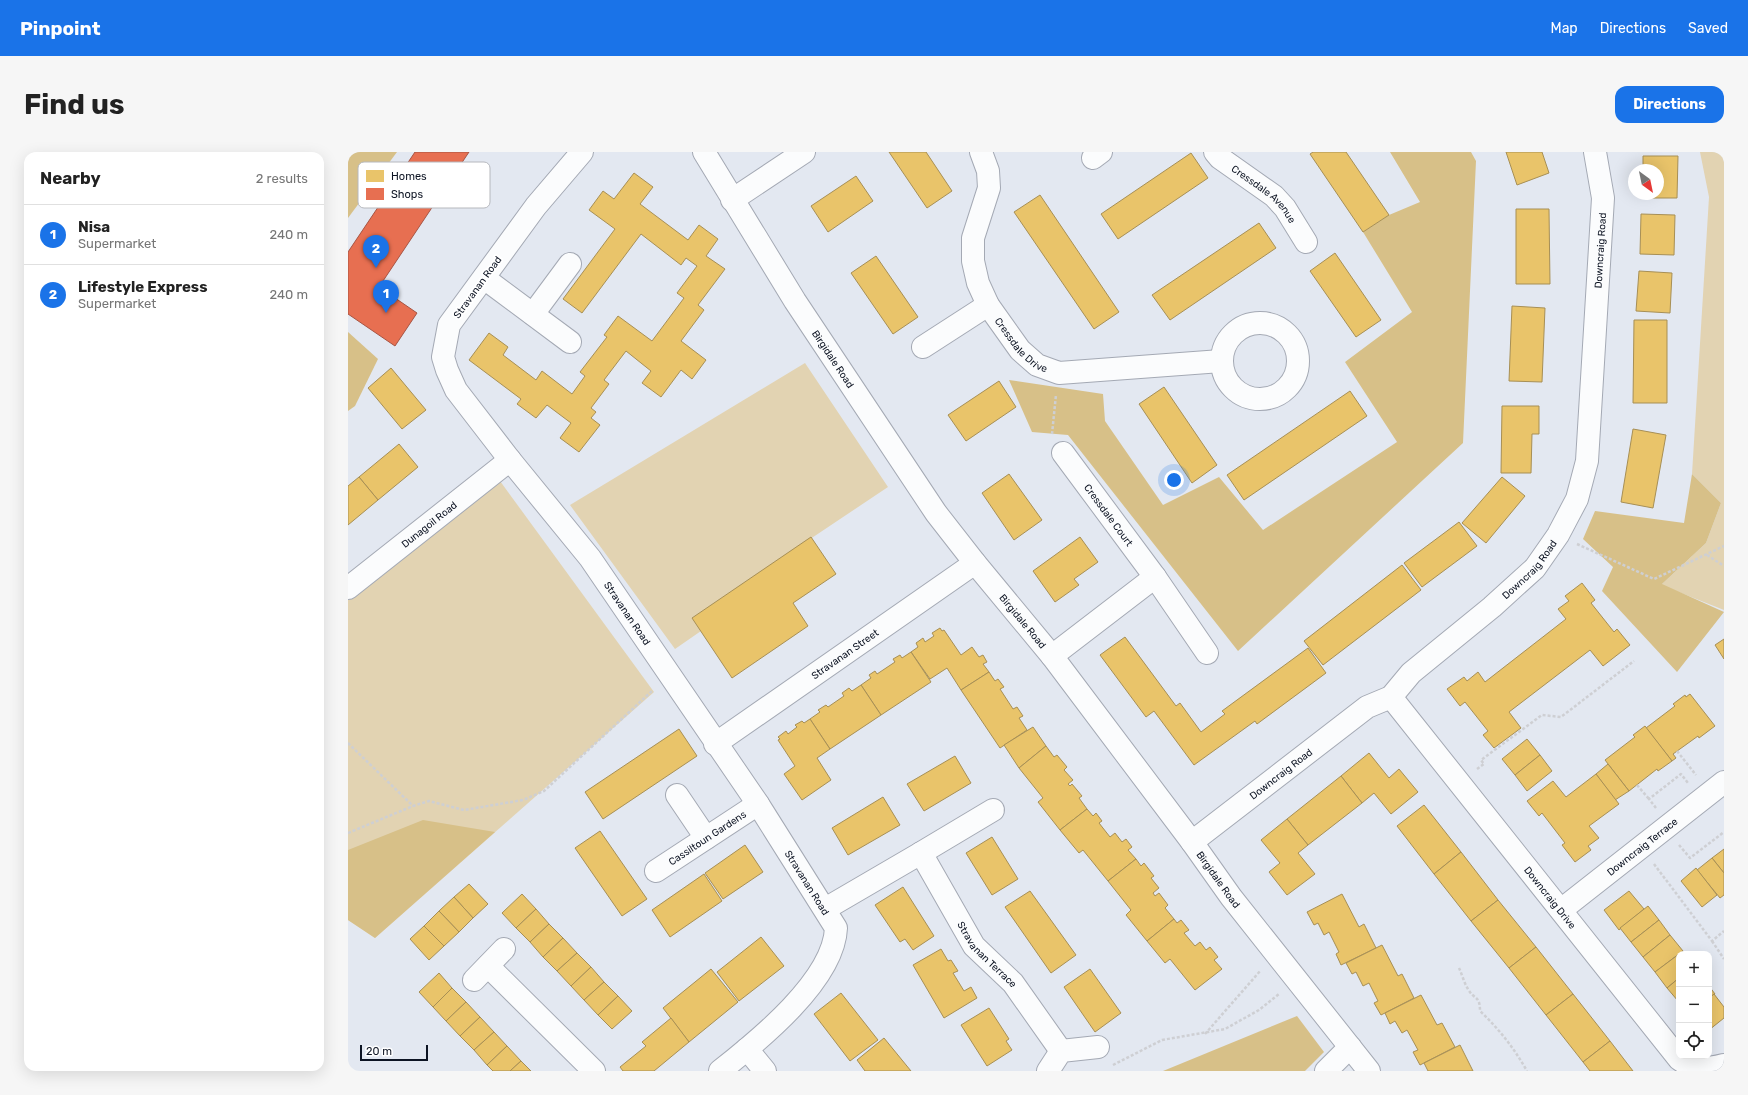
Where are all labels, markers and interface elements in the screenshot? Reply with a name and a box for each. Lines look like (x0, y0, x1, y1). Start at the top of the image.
text: Pinpoint (20, 17, 101, 40)
text: Map (1551, 20, 1578, 37)
text: Directions (1600, 20, 1666, 37)
text: Saved (1688, 20, 1728, 37)
button: Directions (1615, 86, 1724, 123)
text: Find us (24, 88, 124, 121)
legend (358, 162, 490, 208)
street label: Cressdale Avenue (1229, 163, 1298, 226)
north arrow (1628, 164, 1664, 200)
text: Nearby (40, 168, 101, 188)
text: Homes (391, 170, 427, 183)
text: 2 results (256, 171, 308, 186)
text: Shops (391, 188, 423, 201)
street label: Downcraig Road (1593, 212, 1609, 289)
text: Nisa (78, 218, 110, 236)
text: 1 (50, 227, 56, 242)
text: 240 m (269, 227, 308, 242)
pin: 2 (363, 235, 389, 268)
text: Supermarket (78, 236, 156, 251)
street label: Stravanan Road (451, 254, 504, 321)
text: Lifestyle Express (78, 278, 207, 296)
pin: 1 (373, 280, 399, 313)
text: 2 (49, 287, 57, 302)
text: 240 m (269, 287, 308, 302)
text: Supermarket (78, 296, 156, 311)
street label: Cressdale Drive (992, 315, 1049, 375)
street label: Birgidale Road (809, 328, 856, 391)
your location (1164, 470, 1184, 490)
street label: Cressdale Court (1081, 482, 1135, 549)
street label: Dunagoil Road (399, 499, 460, 550)
street label: Downcraig Road (1500, 538, 1560, 602)
street label: Stravanan Road (601, 580, 653, 648)
street label: Birgidale Road (996, 592, 1048, 651)
street label: Stravanan Street (809, 627, 881, 682)
street label: Downcraig Road (1248, 746, 1315, 802)
street label: Cassiltoun Gardens (667, 809, 749, 868)
street label: Downcraig Terrace (1605, 815, 1681, 879)
street label: Stravanan Road (782, 849, 831, 918)
street label: Birgidale Road (1193, 849, 1242, 911)
street label: Downcraig Drive (1521, 864, 1578, 932)
street label: Stravanan Terrace (954, 920, 1019, 990)
map controls (1676, 951, 1712, 1059)
button: + (1676, 951, 1712, 987)
button: − (1676, 987, 1712, 1023)
button: locate (1676, 1023, 1712, 1059)
scale bar (360, 1043, 428, 1062)
text: 20 m (366, 1045, 392, 1058)

